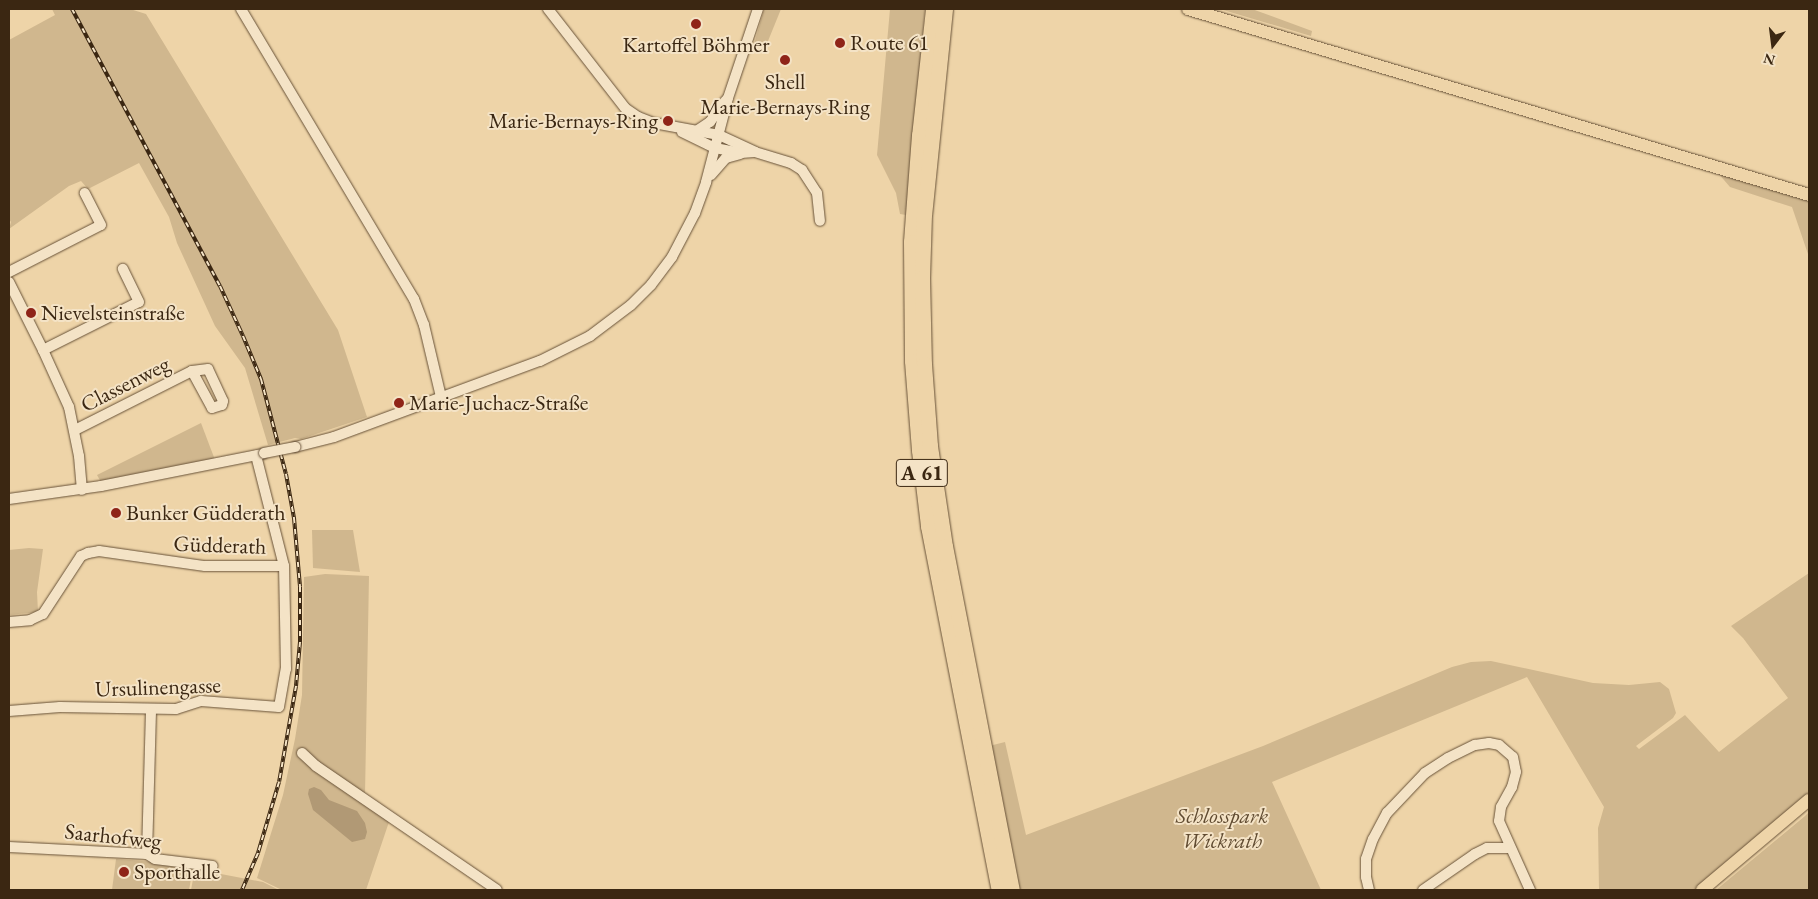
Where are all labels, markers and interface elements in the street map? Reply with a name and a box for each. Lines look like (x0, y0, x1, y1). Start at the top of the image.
marker: Kartoffel Böhmer (690, 18, 702, 30)
north arrow (1748, 20, 1798, 70)
place label: Route 61 (850, 30, 929, 56)
place label: Kartoffel Böhmer (622, 32, 770, 58)
marker: Route 61 (834, 37, 846, 49)
text: N (1761, 49, 1777, 70)
marker: Shell Marie-Bernays-Ring (779, 54, 791, 66)
place label: Shell Marie-Bernays-Ring (700, 68, 870, 120)
place label: Marie-Bernays-Ring (488, 108, 658, 134)
marker: Marie-Bernays-Ring (662, 115, 674, 127)
place label: Nievelsteinstraße (41, 300, 185, 326)
marker: Nievelsteinstraße (25, 307, 37, 319)
street label: Classenweg (76, 350, 174, 418)
place label: Marie-Juchacz-Straße (409, 390, 588, 416)
marker: Marie-Juchacz-Straße (393, 397, 405, 409)
road number: A 61 (896, 454, 948, 492)
place label: Bunker Güdderath (126, 500, 286, 526)
marker: Bunker Güdderath (110, 507, 122, 519)
street label: Güdderath (173, 530, 267, 560)
street label: Ursulinengasse (95, 672, 221, 702)
park label: Schlosspark Wickrath (1176, 802, 1268, 854)
street label: Saarhofweg (63, 818, 163, 854)
place label: Sporthalle (134, 859, 220, 885)
marker: Sporthalle (118, 866, 130, 878)

